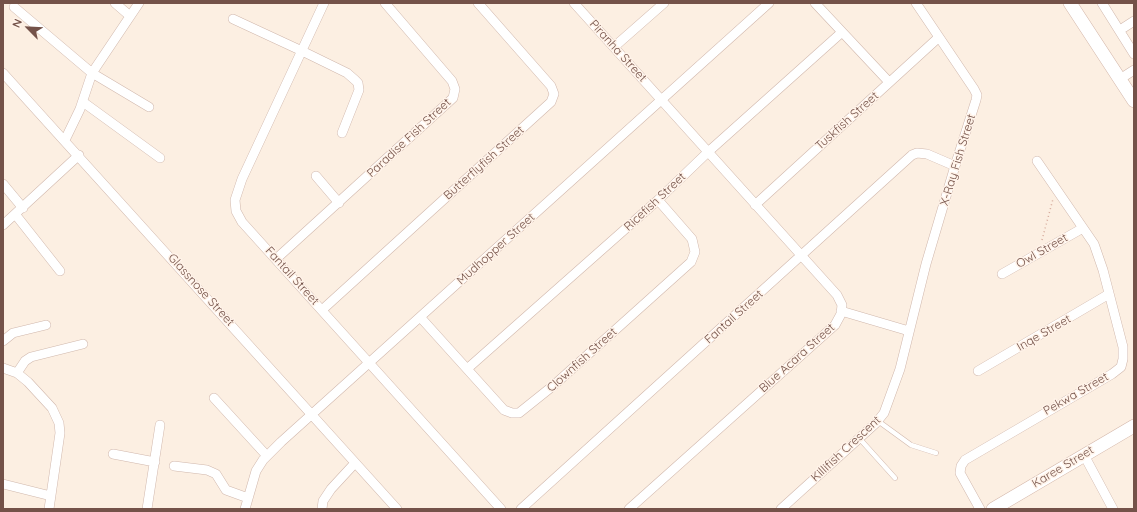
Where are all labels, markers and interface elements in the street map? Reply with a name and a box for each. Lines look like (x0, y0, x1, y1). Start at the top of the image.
north arrow (8, 8, 48, 48)
text: N (9, 17, 25, 30)
street label: Piranha Street (586, 17, 650, 85)
street label: Tuskfish Street (812, 89, 882, 153)
street label: Paradise Fish Street (364, 95, 454, 181)
street label: X-Ray Fish Street (937, 112, 979, 208)
street label: Butterflyfish Street (441, 123, 527, 203)
street label: Ricefish Street (621, 170, 689, 234)
street label: Mudhopper Street (454, 210, 538, 288)
street label: Owl Street (1014, 231, 1070, 271)
street label: Fantail Street (262, 244, 322, 308)
street label: Glassnose Street (165, 251, 237, 329)
street label: Fantail Street (702, 287, 766, 347)
street label: Inqe Street (1014, 312, 1074, 354)
street label: Blue Acara Street (756, 320, 838, 396)
street label: Clownfish Street (544, 325, 620, 395)
street label: Pekwa Street (1041, 370, 1111, 418)
street label: Killifish Crescent (808, 413, 884, 485)
street label: Karee Street (1030, 443, 1096, 491)

